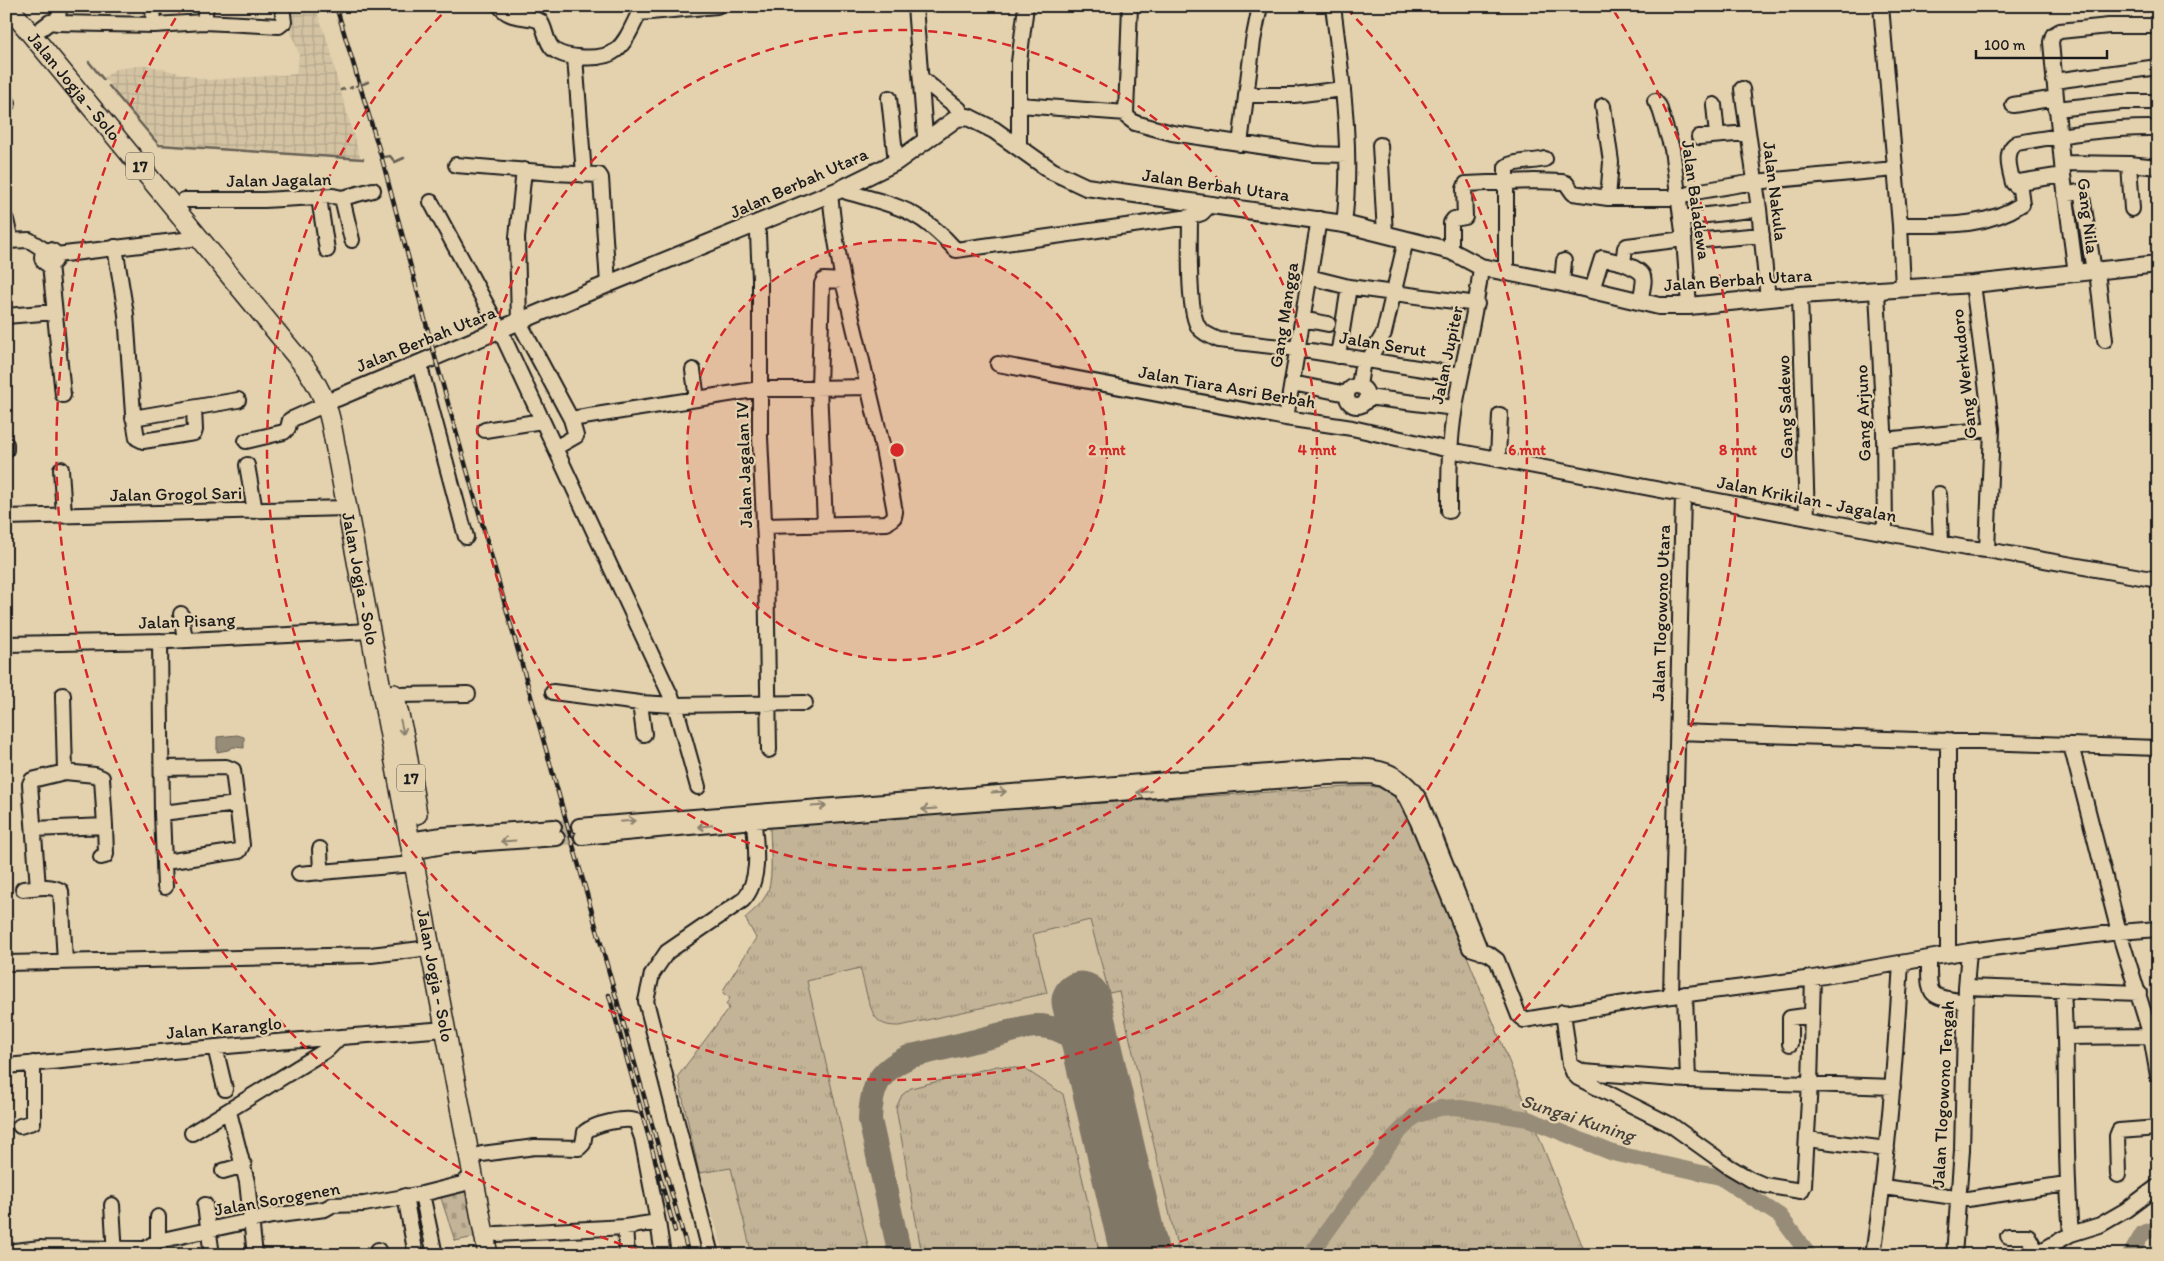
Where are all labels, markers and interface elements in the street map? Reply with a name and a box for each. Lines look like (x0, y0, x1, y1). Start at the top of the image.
street label: Jalan Jogja - Solo (23, 27, 125, 145)
scale bar (1976, 28, 2108, 60)
text: 100 m (1984, 36, 2026, 54)
street label: Jalan Baladewa (1677, 139, 1715, 262)
street label: Jalan Nakula (1758, 140, 1792, 242)
street label: Jalan Berbah Utara (727, 142, 872, 223)
road number: 17 (126, 153, 154, 180)
street label: Jalan Berbah Utara (1141, 164, 1292, 206)
street label: Jalan Jagalan (226, 168, 332, 192)
street label: Gang Nila (2072, 177, 2104, 256)
street label: Gang Mangga (1265, 260, 1303, 369)
street label: Jalan Berbah Utara (1663, 264, 1814, 296)
street label: Jalan Berbah Utara (353, 301, 500, 377)
street label: Jalan Jupiter (1426, 304, 1468, 406)
street label: Gang Werkudoro (1946, 308, 1982, 440)
street label: Jalan Serut (1338, 326, 1428, 362)
street label: Gang Sadewo (1772, 355, 1798, 459)
street label: Jalan Tiara Asri Berbah (1137, 361, 1317, 413)
street label: Gang Arjuno (1850, 364, 1876, 462)
street label: Jalan Jagalan IV (731, 401, 757, 529)
centre of rings (888, 441, 906, 459)
text: 2 mnt (1088, 441, 1126, 459)
text: 4 mnt (1298, 441, 1337, 459)
text: 6 mnt (1508, 441, 1546, 459)
text: 8 mnt (1719, 441, 1757, 459)
street label: Jalan Krikilan - Jagalan (1715, 471, 1899, 527)
street label: Jalan Grogol Sari (110, 482, 242, 506)
street label: Jalan Jogja - Solo (337, 510, 384, 647)
street label: Jalan Tlogowono Utara (1647, 524, 1675, 702)
street label: Jalan Pisang (138, 608, 237, 634)
one-way arrow (398, 718, 407, 734)
road number: 17 (397, 764, 425, 791)
one-way arrow (1136, 787, 1152, 797)
one-way arrow (990, 788, 1006, 797)
one-way arrow (811, 801, 827, 811)
one-way arrow (922, 804, 938, 813)
one-way arrow (620, 817, 636, 826)
one-way arrow (697, 821, 713, 831)
one-way arrow (500, 836, 516, 846)
street label: Jalan Jogja - Solo (412, 907, 459, 1044)
street label: Jalan Tlogowono Tengah (1927, 999, 1959, 1188)
street label: Jalan Karanglo (165, 1012, 283, 1044)
water label: Sungai Kuning (1518, 1089, 1640, 1148)
street label: Jalan Sorogenen (212, 1177, 342, 1221)

